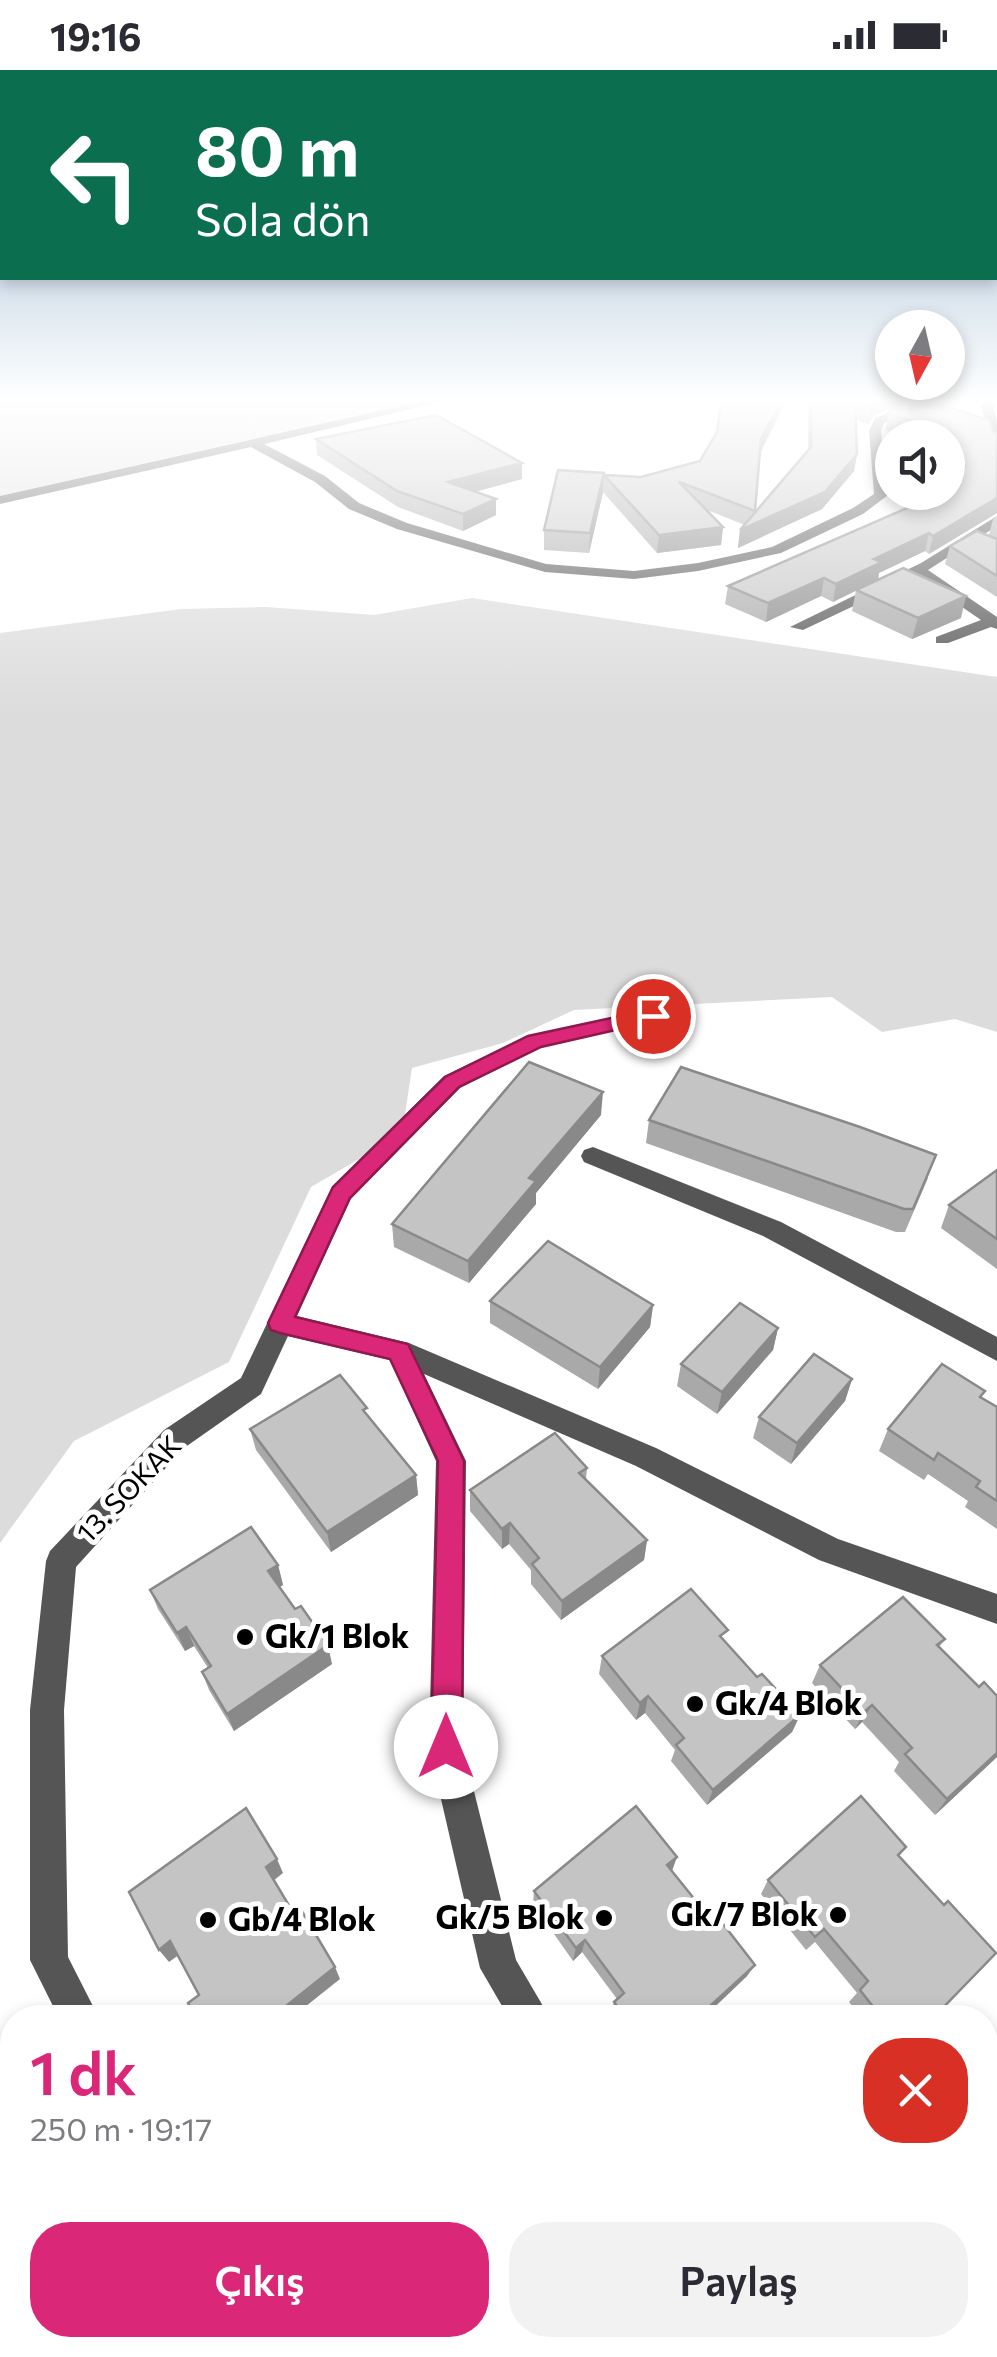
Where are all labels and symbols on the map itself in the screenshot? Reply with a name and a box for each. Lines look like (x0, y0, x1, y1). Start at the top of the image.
north arrow (875, 310, 965, 400)
pin (611, 974, 696, 1059)
street label: 13. SOKAK (69, 1428, 188, 1549)
place label: Gk/1 Blok (265, 1615, 410, 1655)
marker: Gk/1 Blok (234, 1626, 256, 1648)
place label: Gk/4 Blok (715, 1682, 863, 1722)
marker: Gk/4 Blok (684, 1693, 706, 1715)
position arrow (394, 1695, 498, 1799)
place label: Gk/7 Blok (671, 1893, 819, 1933)
place label: Gk/5 Blok (436, 1896, 585, 1936)
place label: Gb/4 Blok (228, 1898, 376, 1938)
marker: Gk/7 Blok (827, 1904, 849, 1926)
marker: Gk/5 Blok (593, 1907, 615, 1929)
marker: Gb/4 Blok (197, 1909, 219, 1931)

